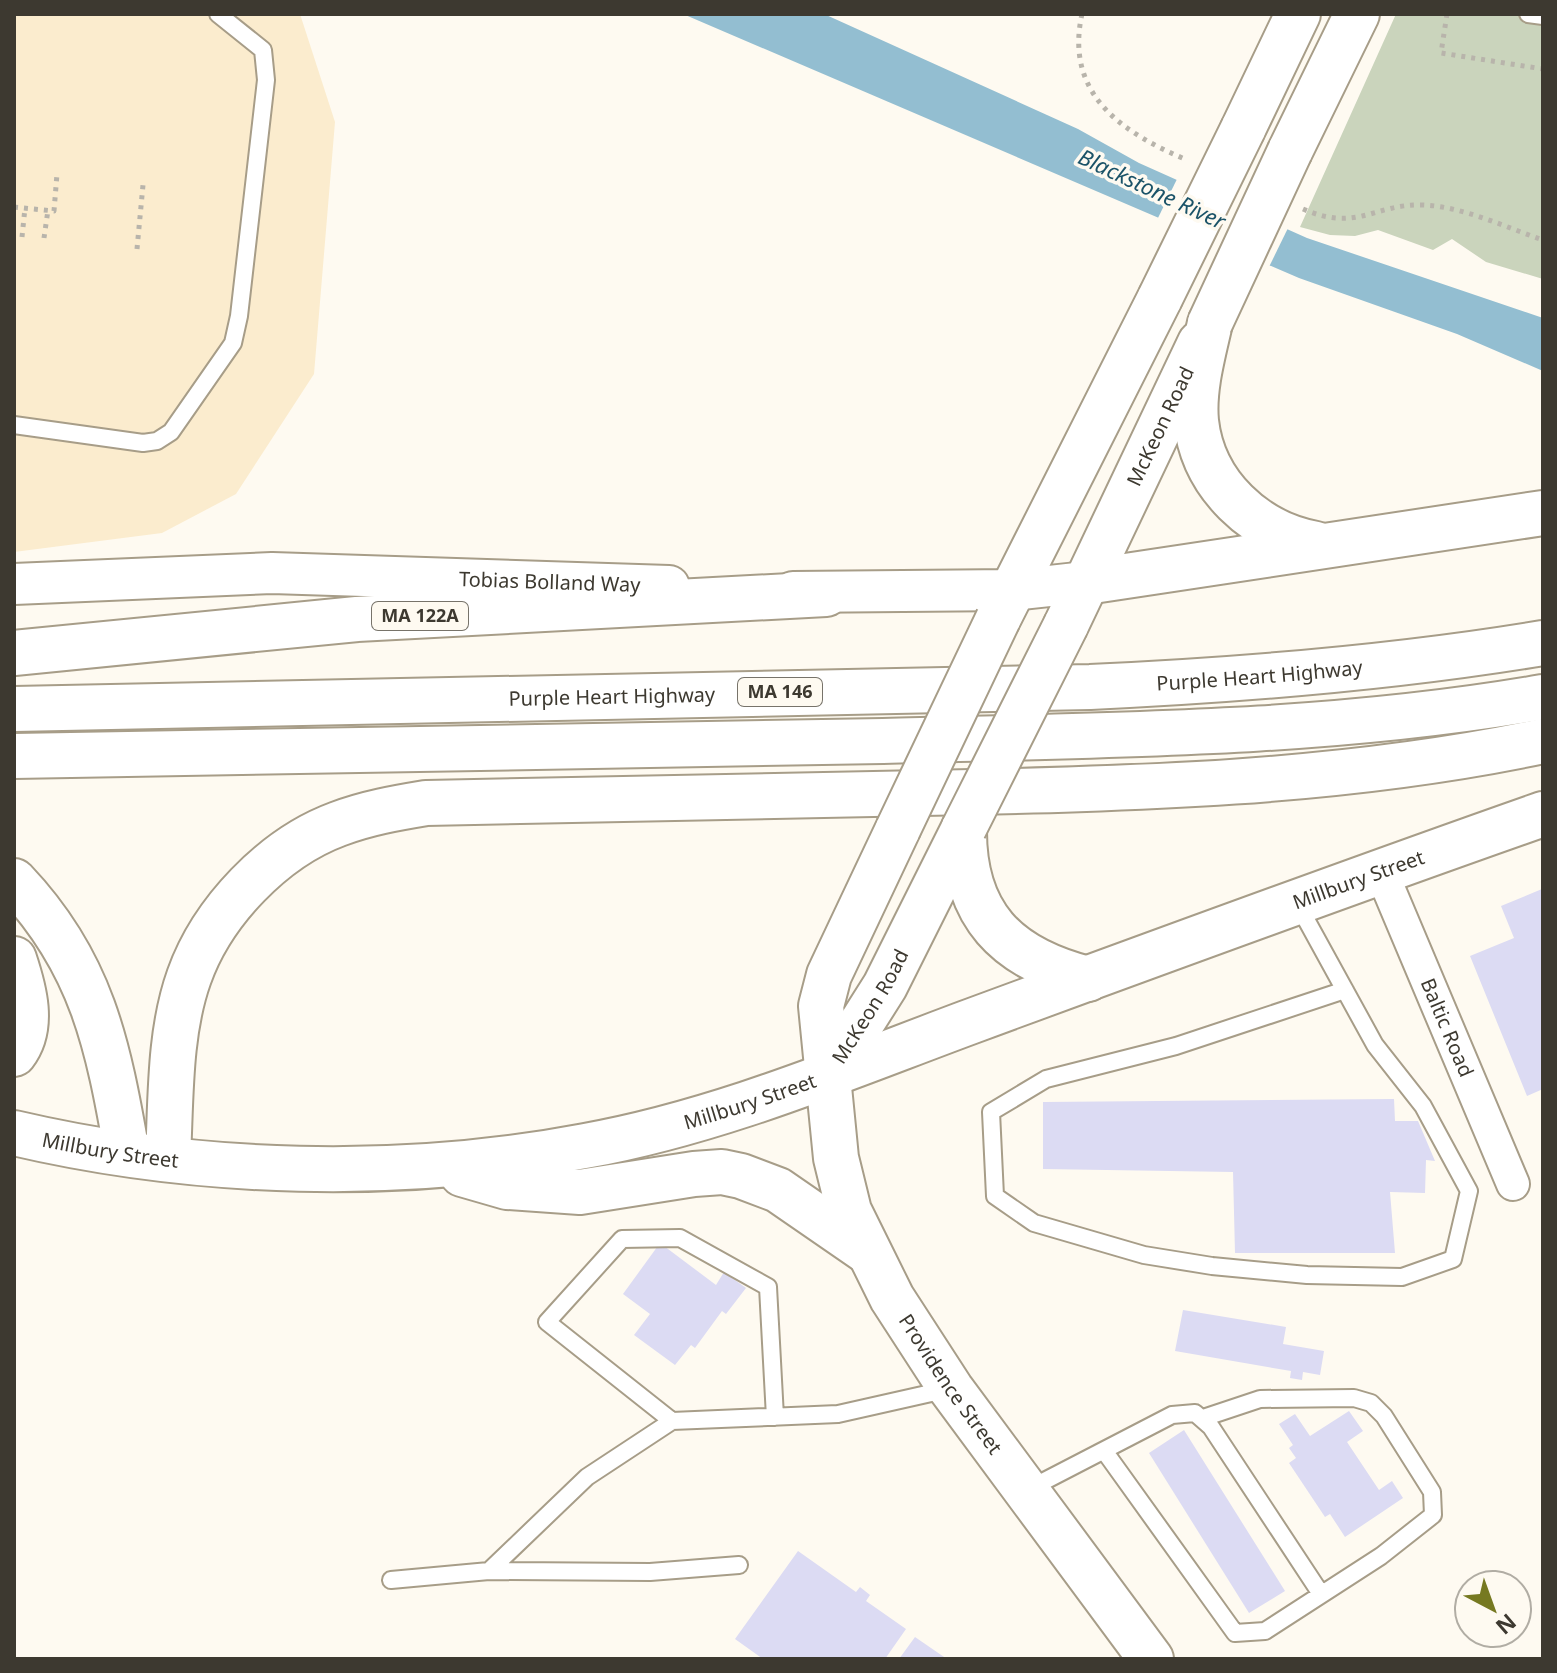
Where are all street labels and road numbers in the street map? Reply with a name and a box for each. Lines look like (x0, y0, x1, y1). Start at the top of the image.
street label: McKeon Road (1120, 362, 1200, 490)
street label: Tobias Bolland Way (458, 565, 642, 598)
road number: MA 122A (372, 602, 468, 630)
street label: Purple Heart Highway (1156, 653, 1364, 697)
road number: MA 146 (738, 678, 822, 706)
street label: Purple Heart Highway (508, 681, 716, 712)
street label: Millbury Street (1289, 843, 1428, 915)
street label: McKeon Road (825, 944, 914, 1069)
street label: Baltic Road (1415, 974, 1480, 1081)
street label: Millbury Street (680, 1067, 820, 1135)
street label: Millbury Street (40, 1126, 180, 1174)
street label: Providence Street (893, 1309, 1009, 1460)

